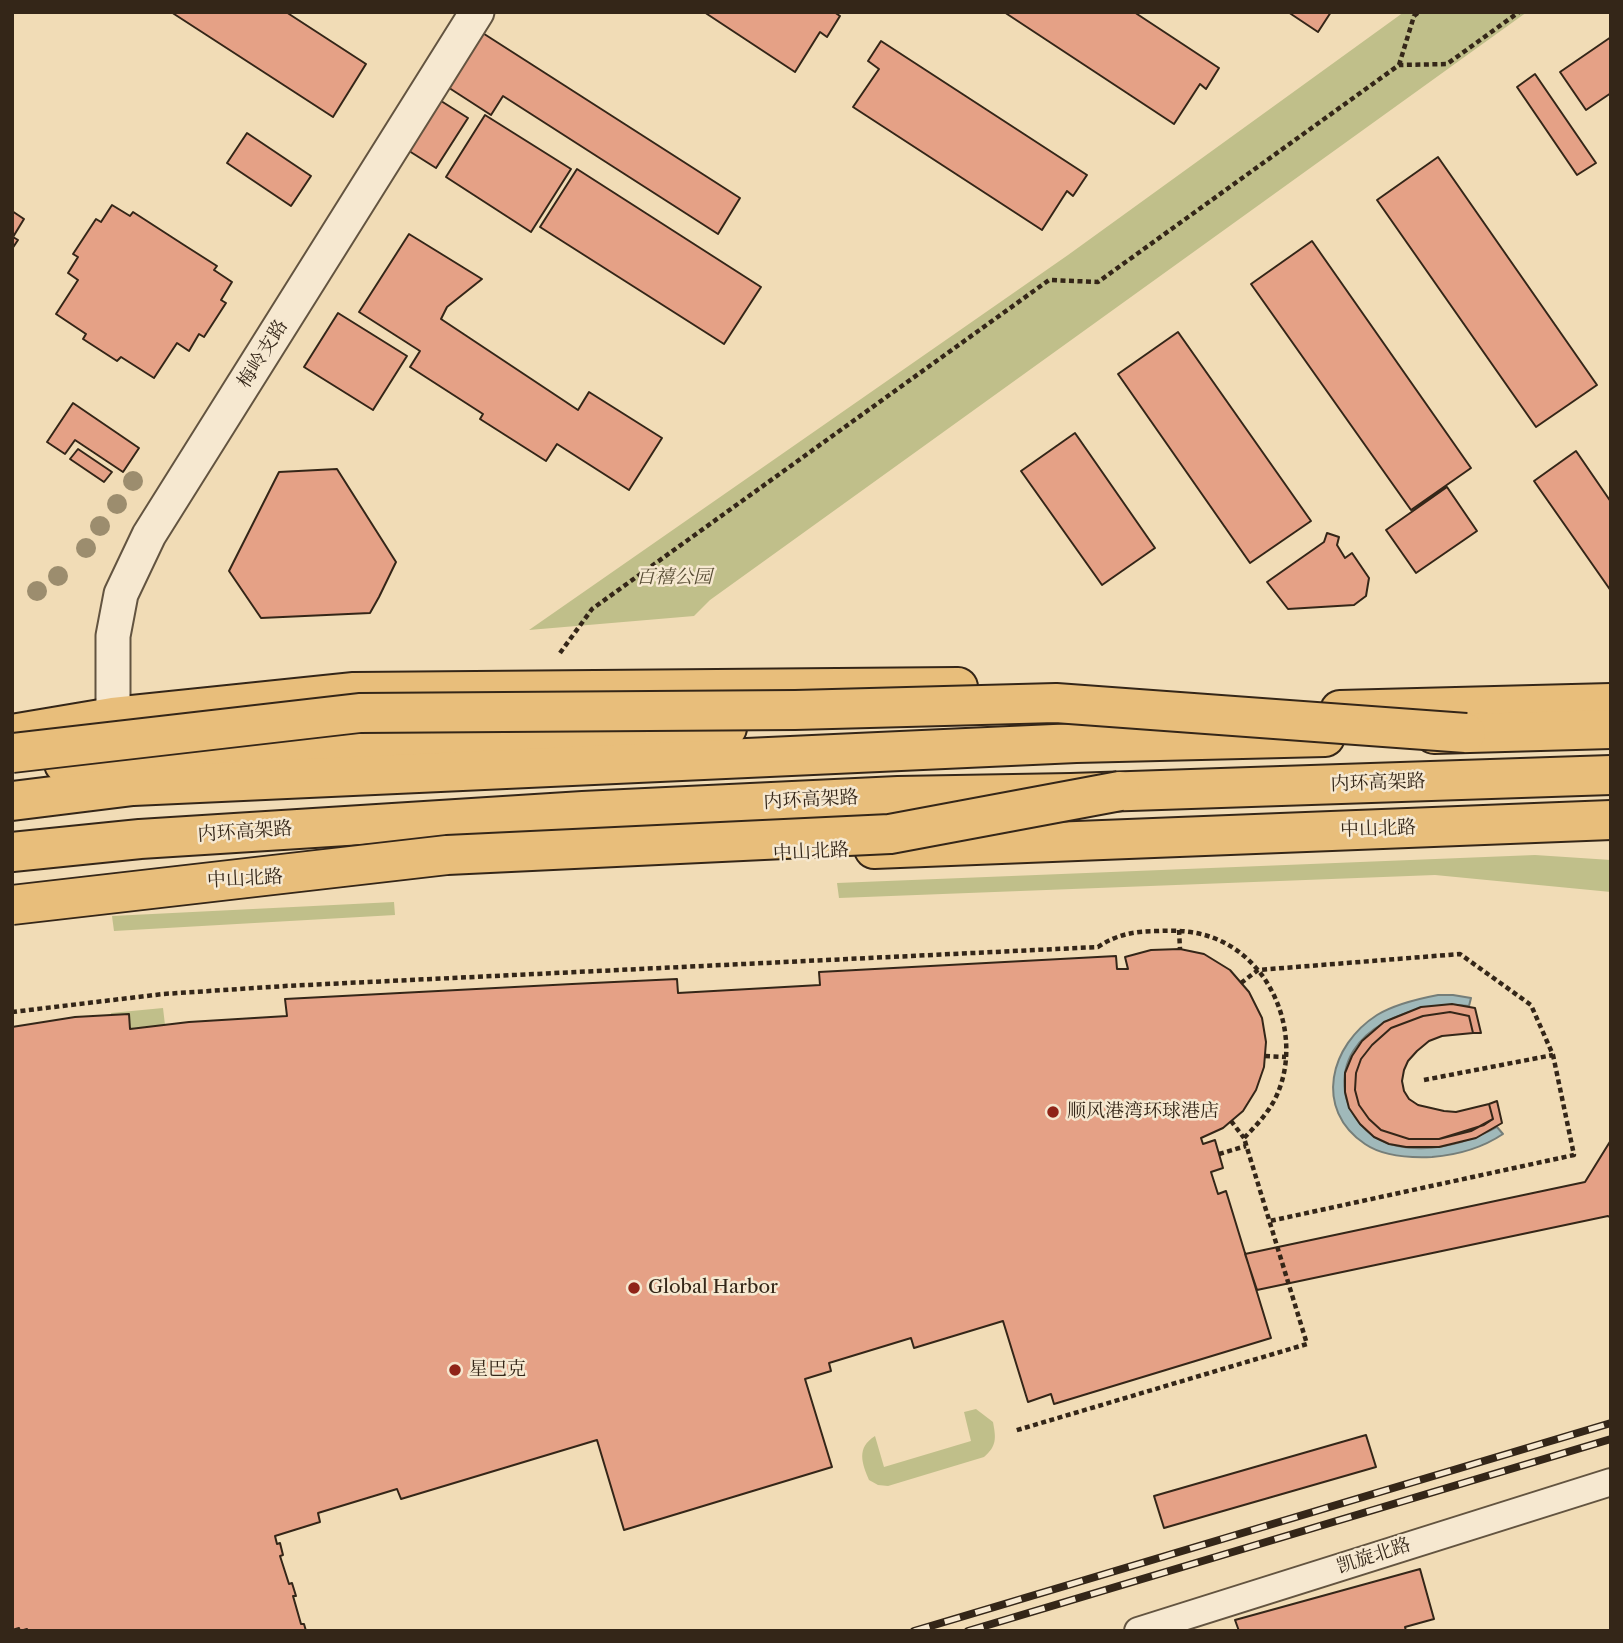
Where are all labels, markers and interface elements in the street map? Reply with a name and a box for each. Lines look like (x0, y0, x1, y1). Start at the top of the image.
street label: 梅岭支路 (233, 316, 293, 392)
park label: 百禧公园 (636, 567, 712, 589)
street label: 内环高架路 (1330, 770, 1426, 796)
street label: 内环高架路 (763, 786, 859, 814)
street label: 中山北路 (1340, 816, 1416, 842)
street label: 内环高架路 (197, 817, 293, 847)
street label: 中山北路 (772, 839, 850, 865)
street label: 中山北路 (206, 866, 284, 892)
place label: 顺风港湾环球港店 (1067, 1101, 1219, 1123)
marker: 顺风港湾环球港店 (1045, 1104, 1061, 1120)
place label: Global Harbor (648, 1277, 778, 1299)
marker: Global Harbor (626, 1280, 642, 1296)
place label: 星巴克 (469, 1359, 526, 1381)
marker: 星巴克 (447, 1362, 463, 1378)
street label: 凯旋北路 (1334, 1533, 1414, 1579)

